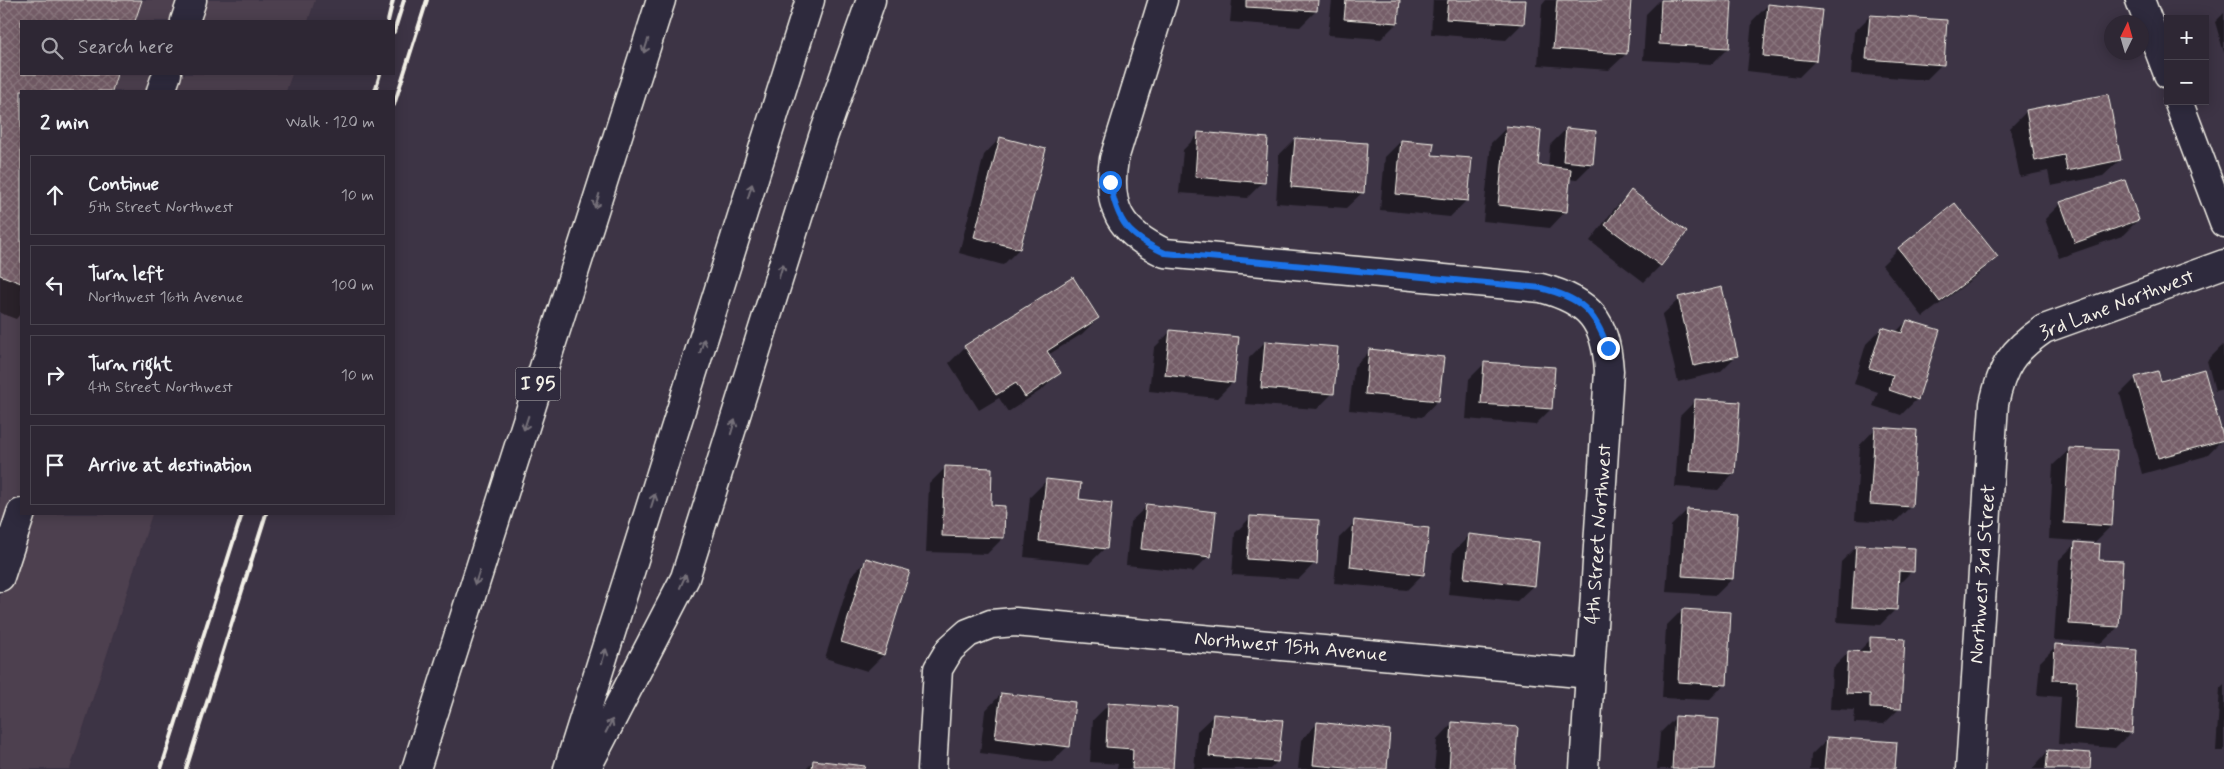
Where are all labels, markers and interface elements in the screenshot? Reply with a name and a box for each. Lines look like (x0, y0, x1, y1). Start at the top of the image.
north arrow (2104, 15, 2149, 60)
map controls (2164, 15, 2209, 105)
button: + (2164, 15, 2209, 60)
search box (20, 20, 395, 75)
icon: search (38, 34, 66, 62)
text: Search here (78, 35, 174, 60)
one-way arrow (641, 38, 650, 54)
button: − (2164, 60, 2209, 105)
text: 2 min (40, 109, 89, 137)
text: Walk · 120 m (286, 112, 375, 133)
route start (1099, 171, 1122, 194)
text: Continue (88, 172, 159, 197)
icon: ahead (41, 181, 69, 209)
one-way arrow (746, 183, 756, 199)
text: 10 m (341, 185, 374, 206)
one-way arrow (591, 193, 601, 209)
text: 5th Street Northwest (88, 197, 233, 218)
text: Turn left (88, 262, 164, 287)
street label: 3rd Lane Northwest (2036, 263, 2198, 347)
one-way arrow (777, 264, 787, 280)
icon: left (41, 271, 69, 299)
text: 100 m (331, 275, 374, 296)
text: Northwest 16th Avenue (88, 287, 243, 308)
route end (1597, 337, 1620, 360)
one-way arrow (697, 338, 707, 354)
text: Turn right (88, 352, 172, 377)
icon: right (41, 361, 69, 389)
text: 10 m (341, 365, 374, 386)
road number: I 95 (516, 368, 560, 400)
text: 4th Street Northwest (88, 377, 233, 398)
one-way arrow (521, 414, 530, 430)
one-way arrow (728, 419, 738, 435)
street label: 4th Street Northwest (1579, 443, 1619, 625)
icon: arrive (41, 451, 69, 479)
text: Arrive at destination (88, 453, 252, 478)
street label: Northwest 3rd Street (1963, 483, 2003, 665)
one-way arrow (648, 493, 658, 509)
one-way arrow (471, 569, 481, 585)
one-way arrow (679, 574, 688, 589)
street label: Northwest 15th Avenue (1193, 625, 1389, 669)
one-way arrow (600, 648, 609, 664)
one-way arrow (604, 718, 614, 733)

